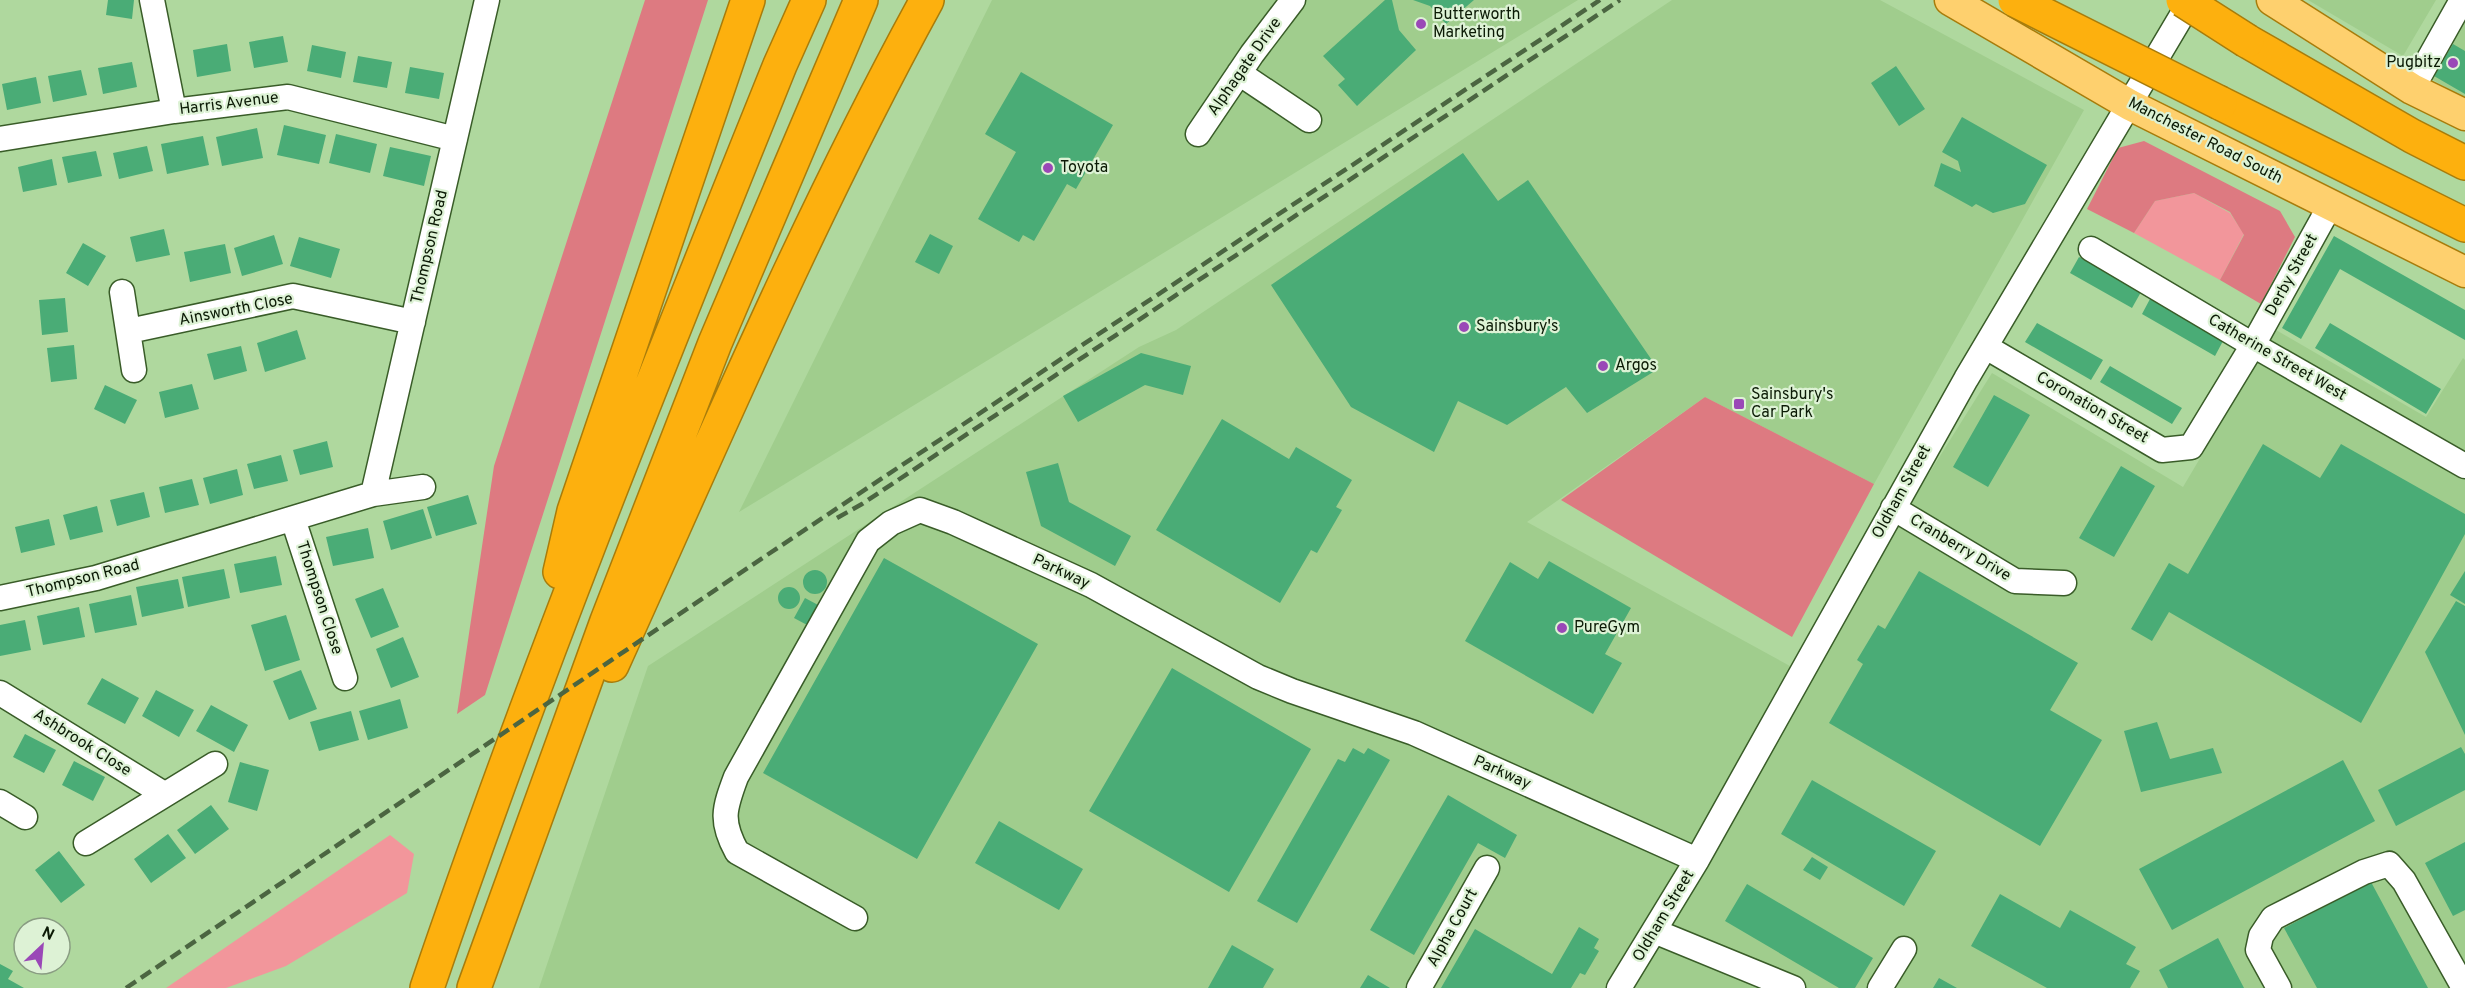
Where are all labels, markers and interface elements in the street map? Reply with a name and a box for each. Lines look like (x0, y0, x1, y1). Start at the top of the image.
place label: Butterworth Marketing (1433, 5, 1521, 43)
street label: Alphagate Drive (1204, 14, 1286, 120)
marker: Butterworth Marketing (1414, 17, 1428, 31)
place label: Pugbitz (2386, 53, 2441, 73)
marker: Pugbitz (2446, 56, 2460, 70)
street label: Harris Avenue (178, 88, 280, 120)
street label: Manchester Road South (2124, 93, 2286, 189)
place label: Toyota (1060, 158, 1108, 178)
marker: Toyota (1041, 161, 1055, 175)
street label: Thompson Road (407, 188, 453, 306)
street label: Derby Street (2261, 230, 2323, 320)
street label: Ainsworth Close (177, 289, 295, 331)
street label: Catherine Street West (2204, 310, 2350, 406)
place label: Sainsbury's (1476, 317, 1558, 337)
marker: Sainsbury's (1457, 320, 1471, 334)
place label: Argos (1615, 356, 1657, 376)
marker: Argos (1596, 359, 1610, 373)
street label: Coronation Street (2032, 368, 2152, 448)
place label: Sainsbury's Car Park (1751, 385, 1833, 423)
marker: Sainsbury's Car Park (1732, 397, 1746, 411)
street label: Oldham Street (1868, 442, 1936, 542)
street label: Cranberry Drive (1906, 510, 2014, 586)
street label: Thompson Close (291, 539, 347, 657)
street label: Parkway (1029, 550, 1093, 594)
street label: Thompson Road (24, 555, 142, 603)
place label: PureGym (1574, 618, 1640, 638)
marker: PureGym (1555, 621, 1569, 635)
street label: Ashbrook Close (29, 705, 135, 781)
street label: Parkway (1470, 751, 1534, 795)
street label: Oldham Street (1629, 866, 1699, 966)
street label: Alpha Court (1423, 885, 1483, 971)
north arrow (12, 916, 72, 976)
text: N (38, 923, 57, 946)

